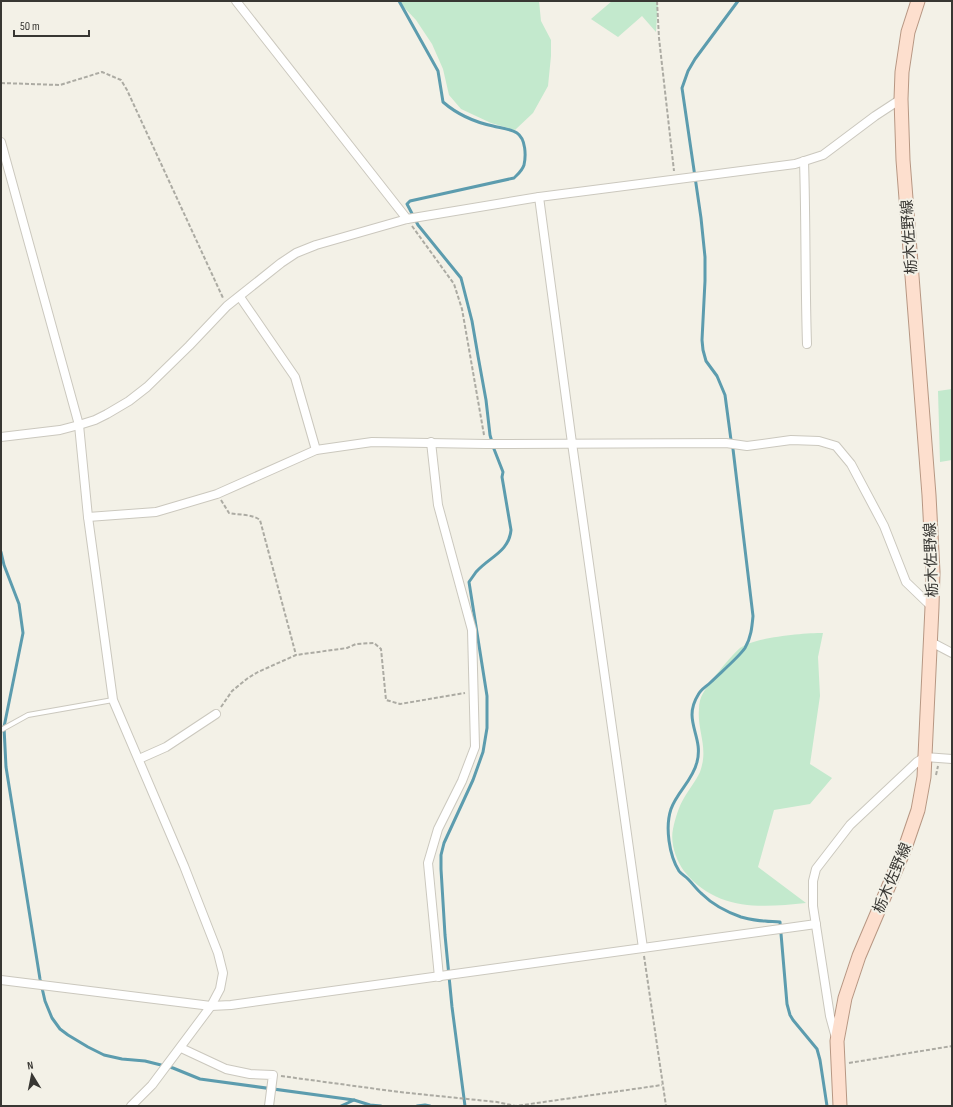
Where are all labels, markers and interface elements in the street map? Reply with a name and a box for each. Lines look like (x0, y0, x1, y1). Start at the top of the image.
scale bar (14, 12, 89, 38)
text: 50 m (20, 19, 40, 34)
street label: 栃木佐野線 (897, 199, 922, 275)
street label: 栃木佐野線 (921, 522, 942, 598)
street label: 栃木佐野線 (869, 840, 916, 916)
north arrow (12, 1055, 52, 1095)
text: N (26, 1059, 34, 1073)

